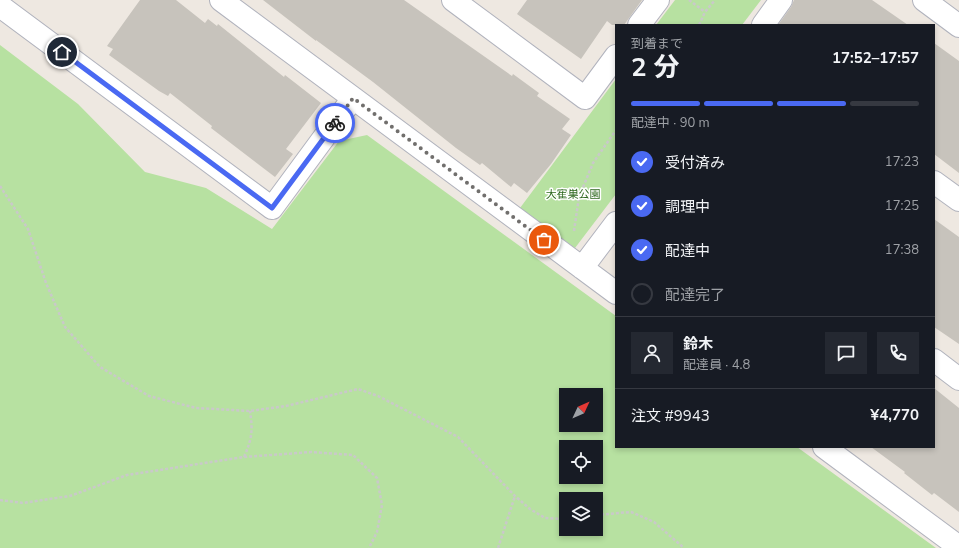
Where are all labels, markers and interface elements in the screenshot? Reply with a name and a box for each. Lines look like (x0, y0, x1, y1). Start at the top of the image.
pin (45, 35, 79, 69)
text: 到着まで (631, 35, 683, 53)
icon: home (51, 41, 73, 63)
text: 17:52–17:57 (832, 48, 919, 68)
text: 2 分 (631, 50, 680, 85)
courier (315, 103, 355, 143)
icon: bike (324, 112, 346, 134)
text: 配達中 · 90 m (631, 114, 710, 132)
icon: check (631, 151, 653, 173)
text: 受付済み (665, 153, 725, 173)
text: 17:23 (885, 153, 919, 171)
park label: 大寉巣公園 (546, 187, 601, 202)
icon: check (631, 195, 653, 217)
text: 調理中 (665, 197, 710, 217)
text: 17:25 (885, 197, 919, 215)
pin (527, 223, 561, 257)
icon: bag (533, 229, 555, 251)
icon: check (631, 239, 653, 261)
text: 配達中 (665, 241, 710, 261)
text: 17:38 (885, 241, 919, 259)
text: 配達完了 (665, 285, 725, 305)
button: person (631, 332, 673, 374)
button: chat (825, 332, 867, 374)
button: phone (877, 332, 919, 374)
text: 鈴木 (683, 334, 713, 354)
text: 配達員 · 4.8 (683, 356, 750, 374)
north arrow (559, 388, 603, 432)
map controls (559, 388, 603, 536)
text: ¥4,770 (870, 405, 919, 425)
text: 注文 #9943 (631, 406, 710, 426)
button: locate (559, 440, 603, 484)
button: layers (559, 492, 603, 536)

